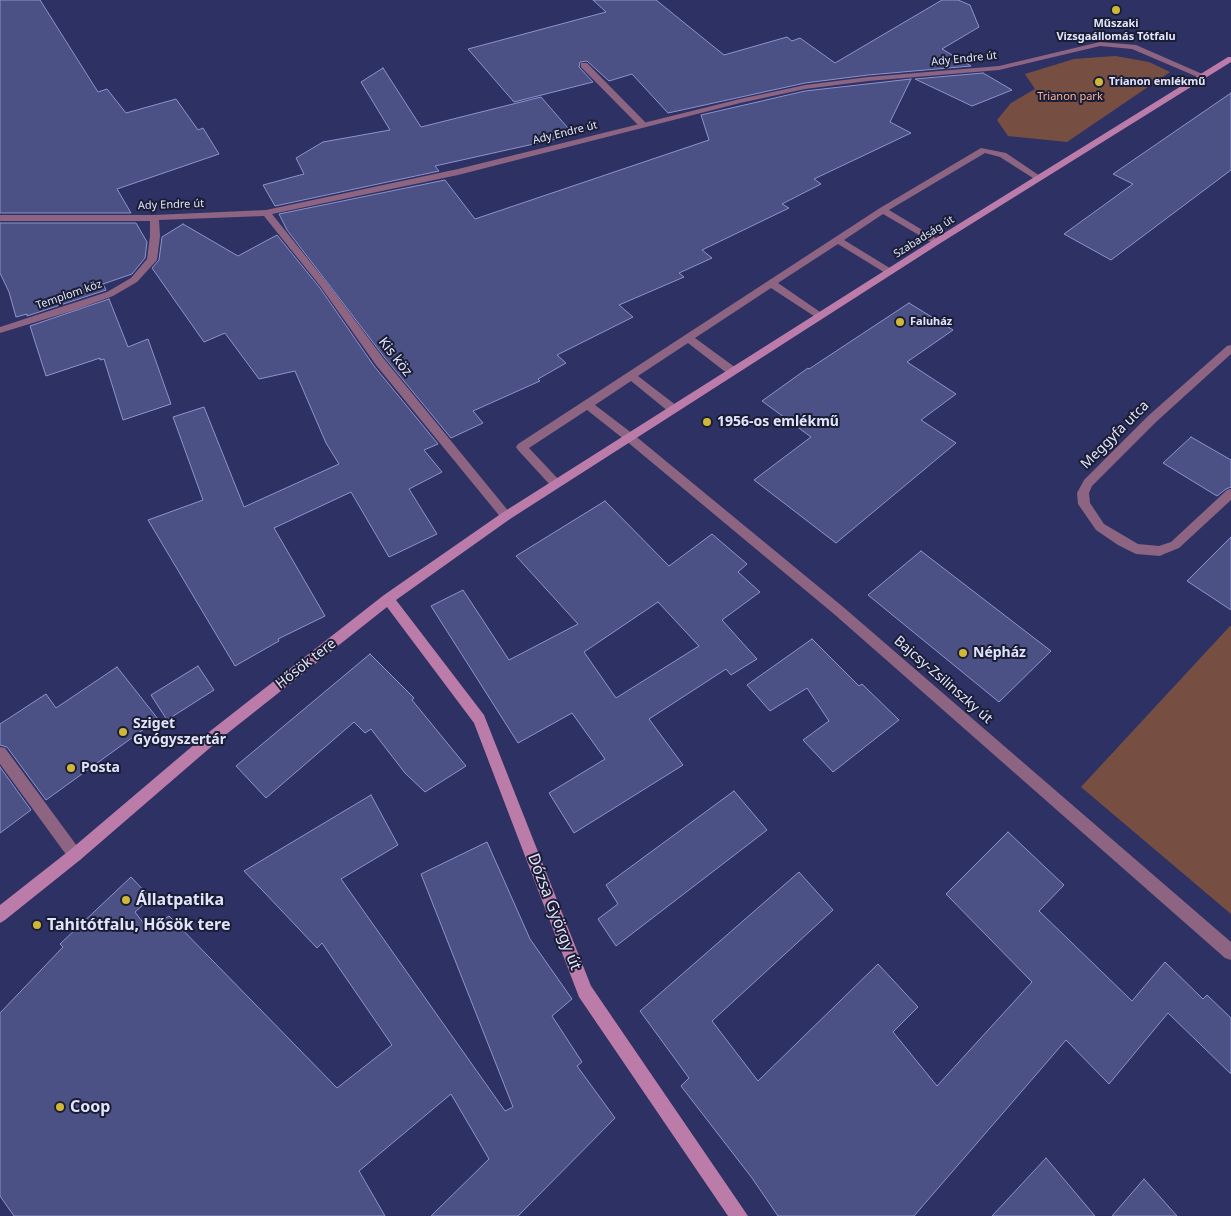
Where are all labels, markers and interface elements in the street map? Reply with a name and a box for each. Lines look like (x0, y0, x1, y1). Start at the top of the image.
marker: Műszaki Vizsgaállomás Tótfalu (1110, 4, 1122, 16)
place label: Műszaki Vizsgaállomás Tótfalu (1056, 17, 1176, 43)
street label: Ady Endre út (930, 49, 998, 69)
place label: Trianon emlékmű (1109, 75, 1205, 89)
marker: Trianon emlékmű (1093, 76, 1105, 88)
park label: Trianon park (1037, 90, 1103, 104)
street label: Ady Endre út (531, 119, 599, 147)
street label: Ady Endre út (138, 197, 204, 213)
street label: Szabadság út (891, 213, 957, 261)
street label: Templom köz (34, 278, 104, 312)
place label: Faluház (910, 315, 952, 329)
marker: Faluház (894, 316, 906, 328)
street label: Kis köz (375, 334, 415, 380)
street label: Meggyfa utca (1077, 397, 1153, 473)
place label: 1956-os emlékmű (717, 414, 839, 430)
marker: 1956-os emlékmű (701, 416, 713, 428)
street label: Bajcsy-Zsilinszky út (890, 633, 996, 727)
street label: Hősök tere (273, 635, 339, 693)
place label: Népház (973, 645, 1026, 661)
marker: Népház (957, 647, 969, 659)
place label: Sziget Gyógyszertár (133, 716, 226, 749)
marker: Sziget Gyógyszertár (117, 726, 129, 738)
place label: Posta (81, 760, 120, 776)
marker: Posta (65, 762, 77, 774)
street label: Dózsa György út (523, 851, 585, 973)
place label: Állatpatika (136, 890, 224, 910)
marker: Állatpatika (120, 894, 132, 906)
place label: Tahitótfalu, Hősök tere (47, 915, 231, 935)
marker: Tahitótfalu, Hősök tere (31, 919, 43, 931)
place label: Coop (70, 1097, 110, 1117)
marker: Coop (54, 1101, 66, 1113)

